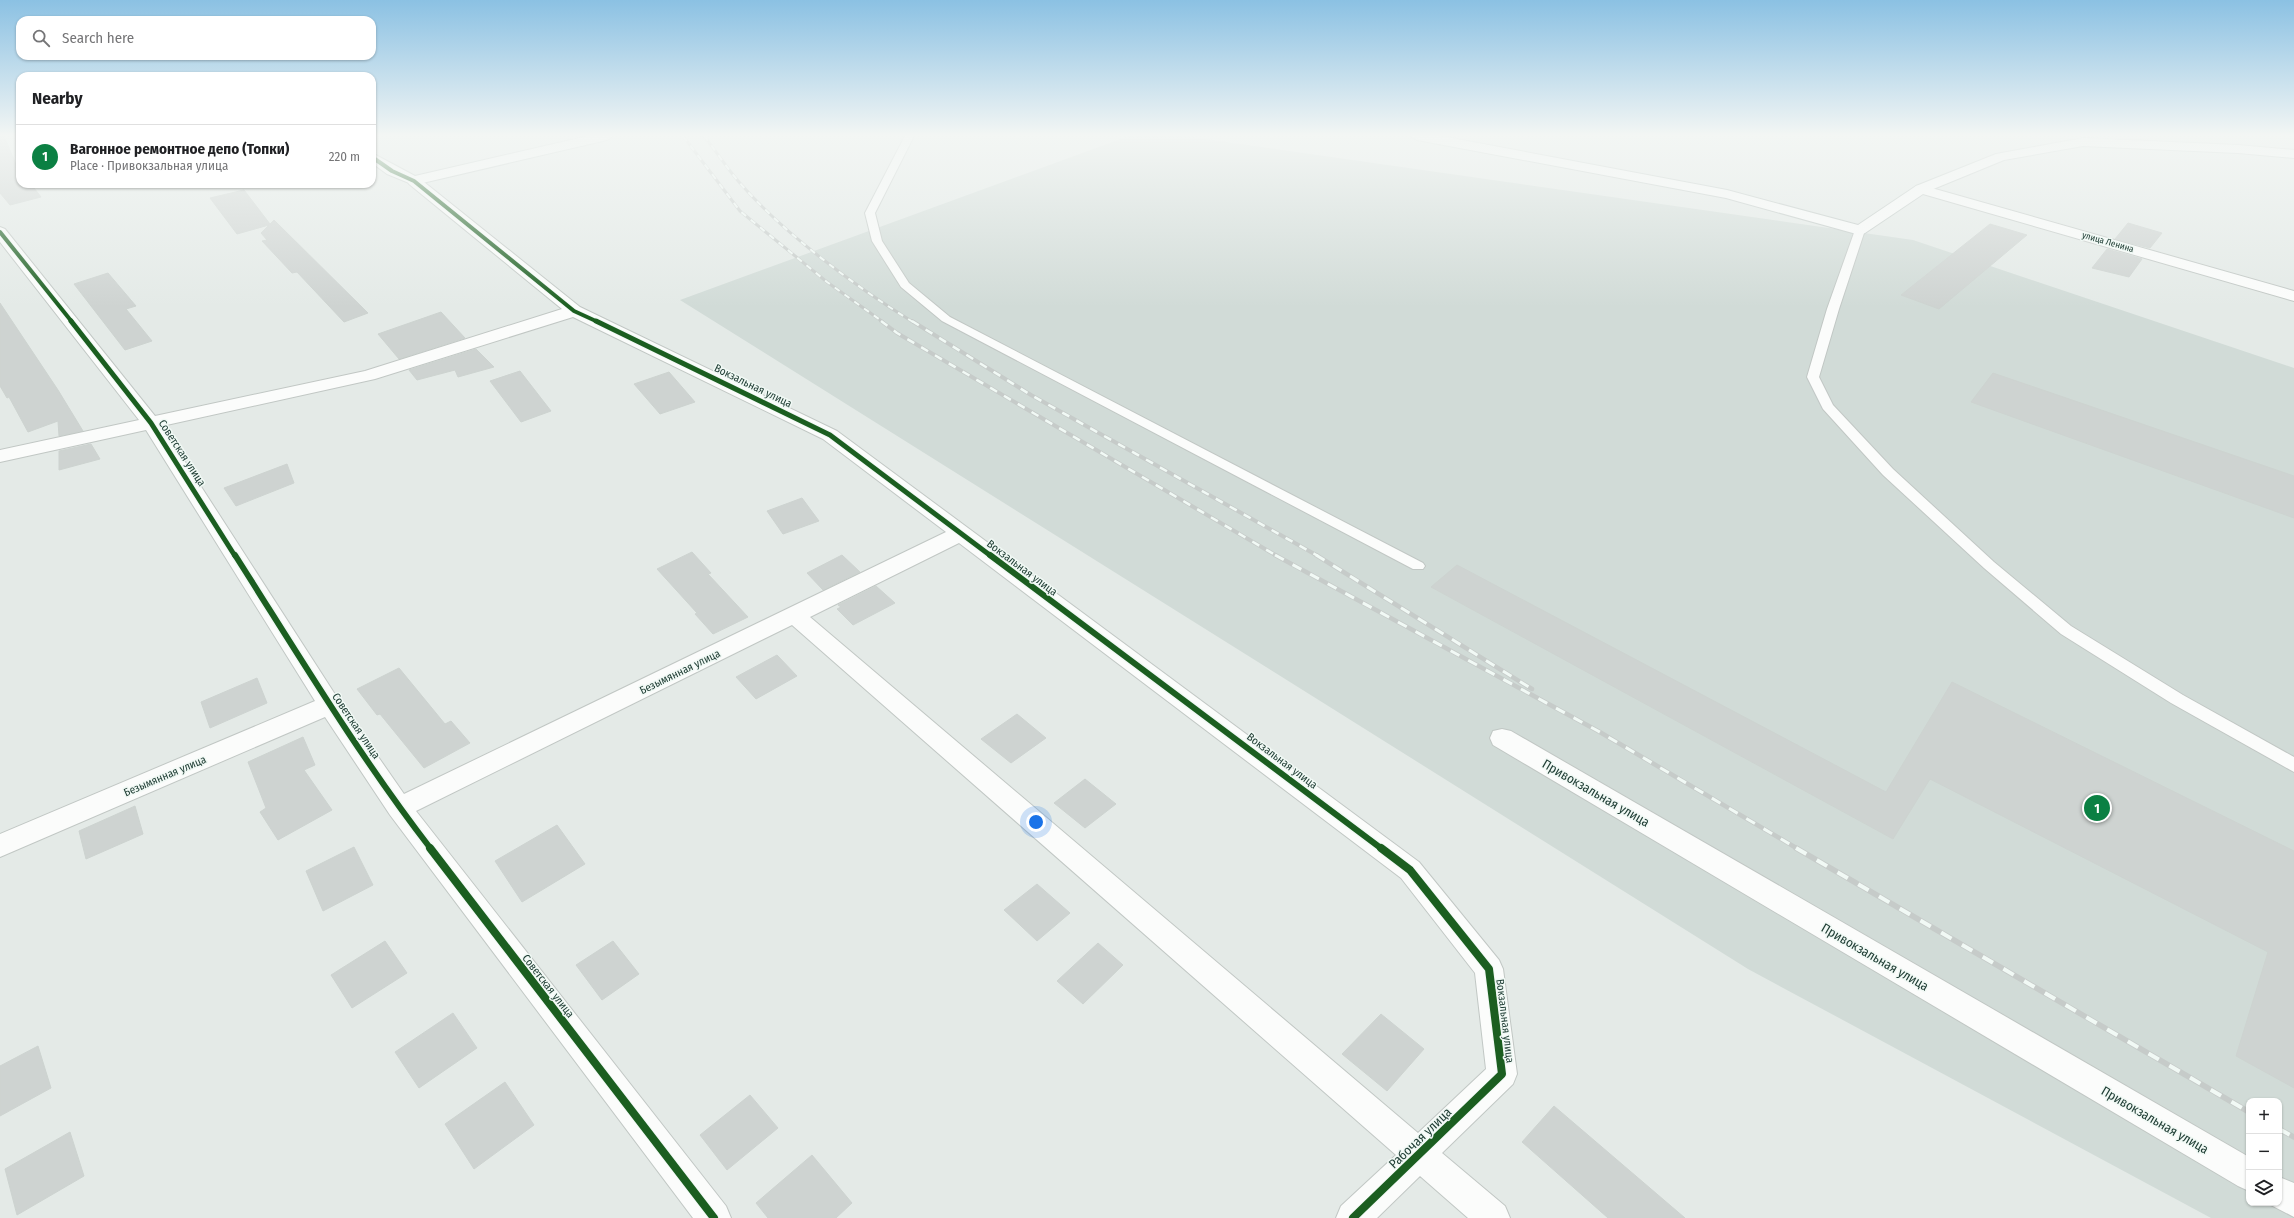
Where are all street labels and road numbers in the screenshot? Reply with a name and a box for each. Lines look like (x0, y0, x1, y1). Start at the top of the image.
street label: улица Ленина (2081, 230, 2136, 254)
street label: Вокзальная улица (712, 362, 794, 410)
street label: Советская улица (156, 417, 208, 489)
street label: Вокзальная улица (984, 537, 1060, 599)
street label: Безымянная улица (638, 647, 722, 697)
street label: Советская улица (329, 691, 383, 761)
street label: Вокзальная улица (1244, 730, 1320, 792)
street label: Безымянная улица (122, 753, 208, 799)
street label: Привокзальная улица (1540, 756, 1652, 830)
street label: Привокзальная улица (1819, 920, 1931, 994)
street label: Советская улица (519, 952, 577, 1020)
street label: Вокзальная улица (1493, 978, 1517, 1064)
street label: Привокзальная улица (2099, 1083, 2211, 1157)
street label: Рабочая улица (1386, 1104, 1454, 1172)

